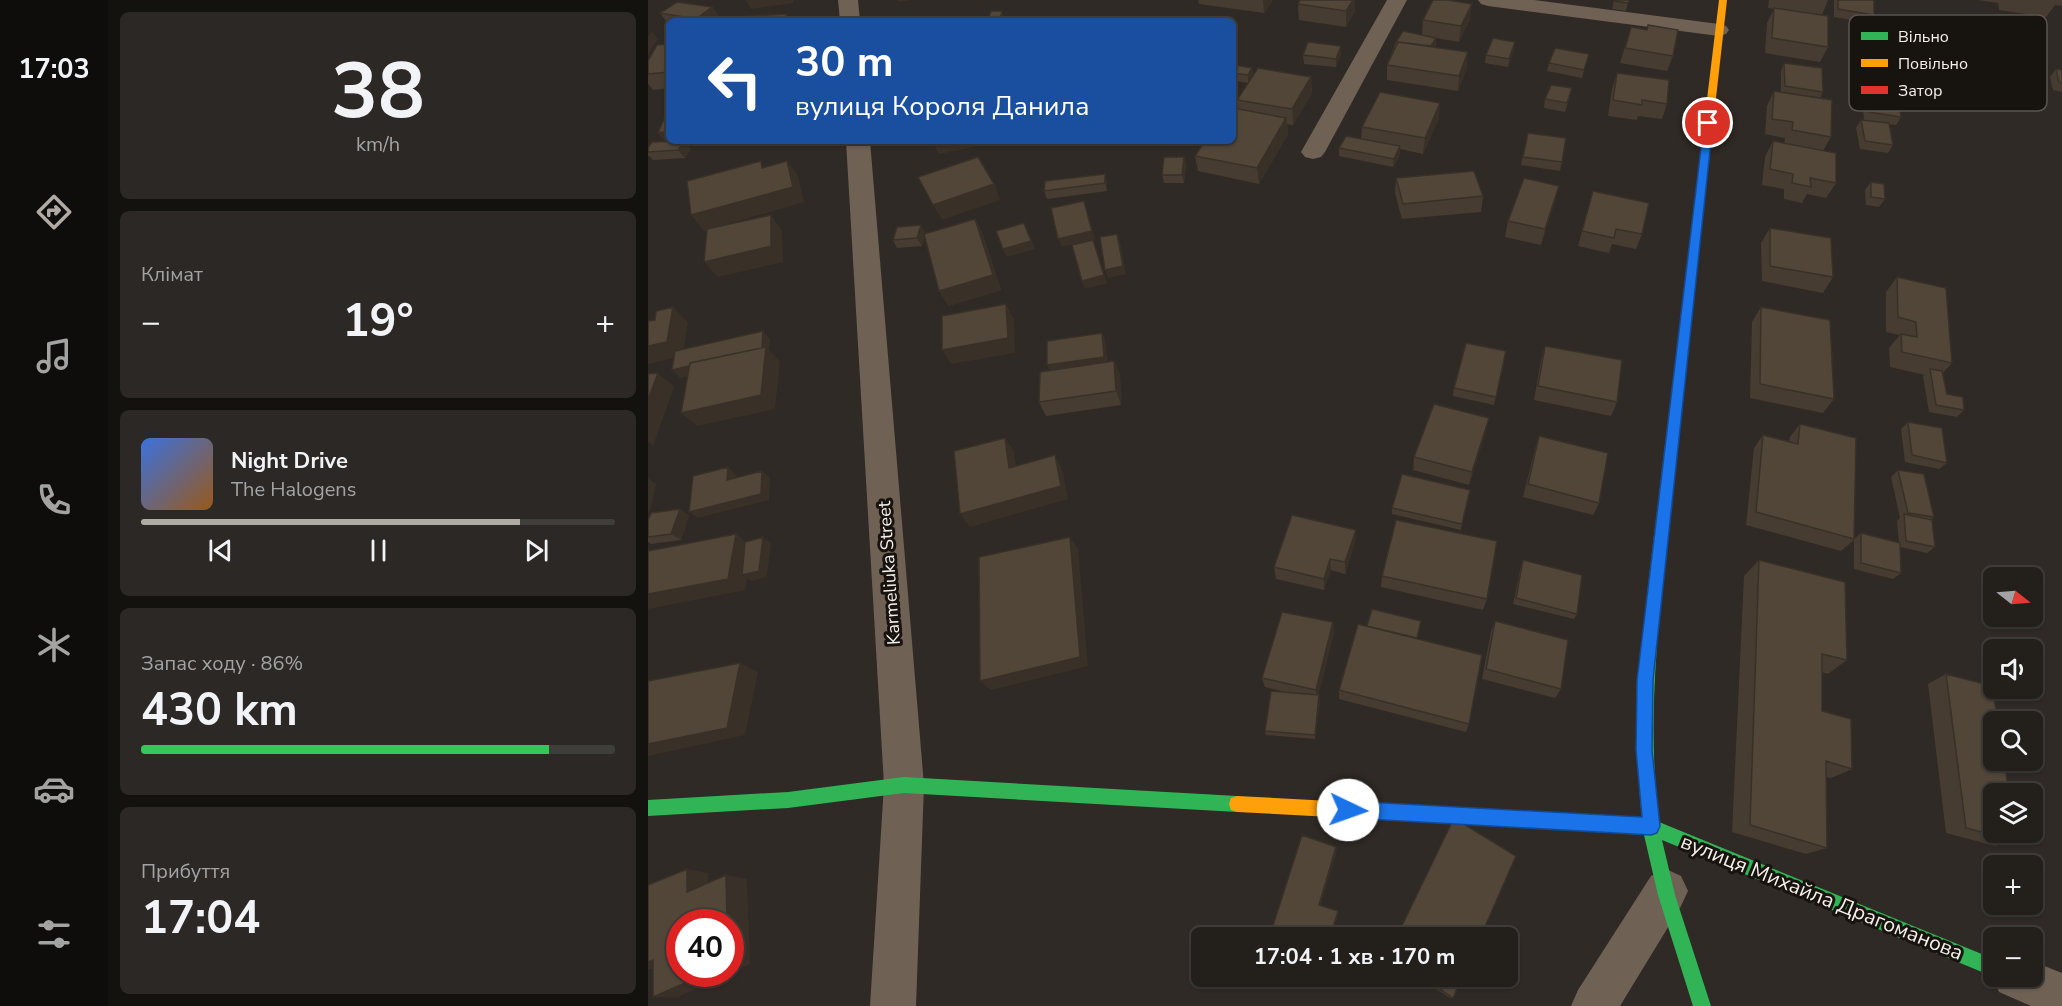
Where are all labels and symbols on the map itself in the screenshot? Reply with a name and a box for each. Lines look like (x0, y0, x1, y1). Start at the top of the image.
legend (1849, 15, 2047, 111)
text: Вільно (1898, 26, 1949, 48)
text: Повільно (1898, 53, 1968, 75)
text: Затор (1898, 80, 1942, 102)
pin (1682, 97, 1733, 148)
street label: Karmeliuka Street (872, 500, 906, 646)
north arrow (1983, 567, 2043, 627)
position arrow (1316, 778, 1380, 842)
street label: вулиця Михайла Драгоманова (1677, 827, 1967, 967)
speed limit sign: 40 (666, 909, 744, 987)

